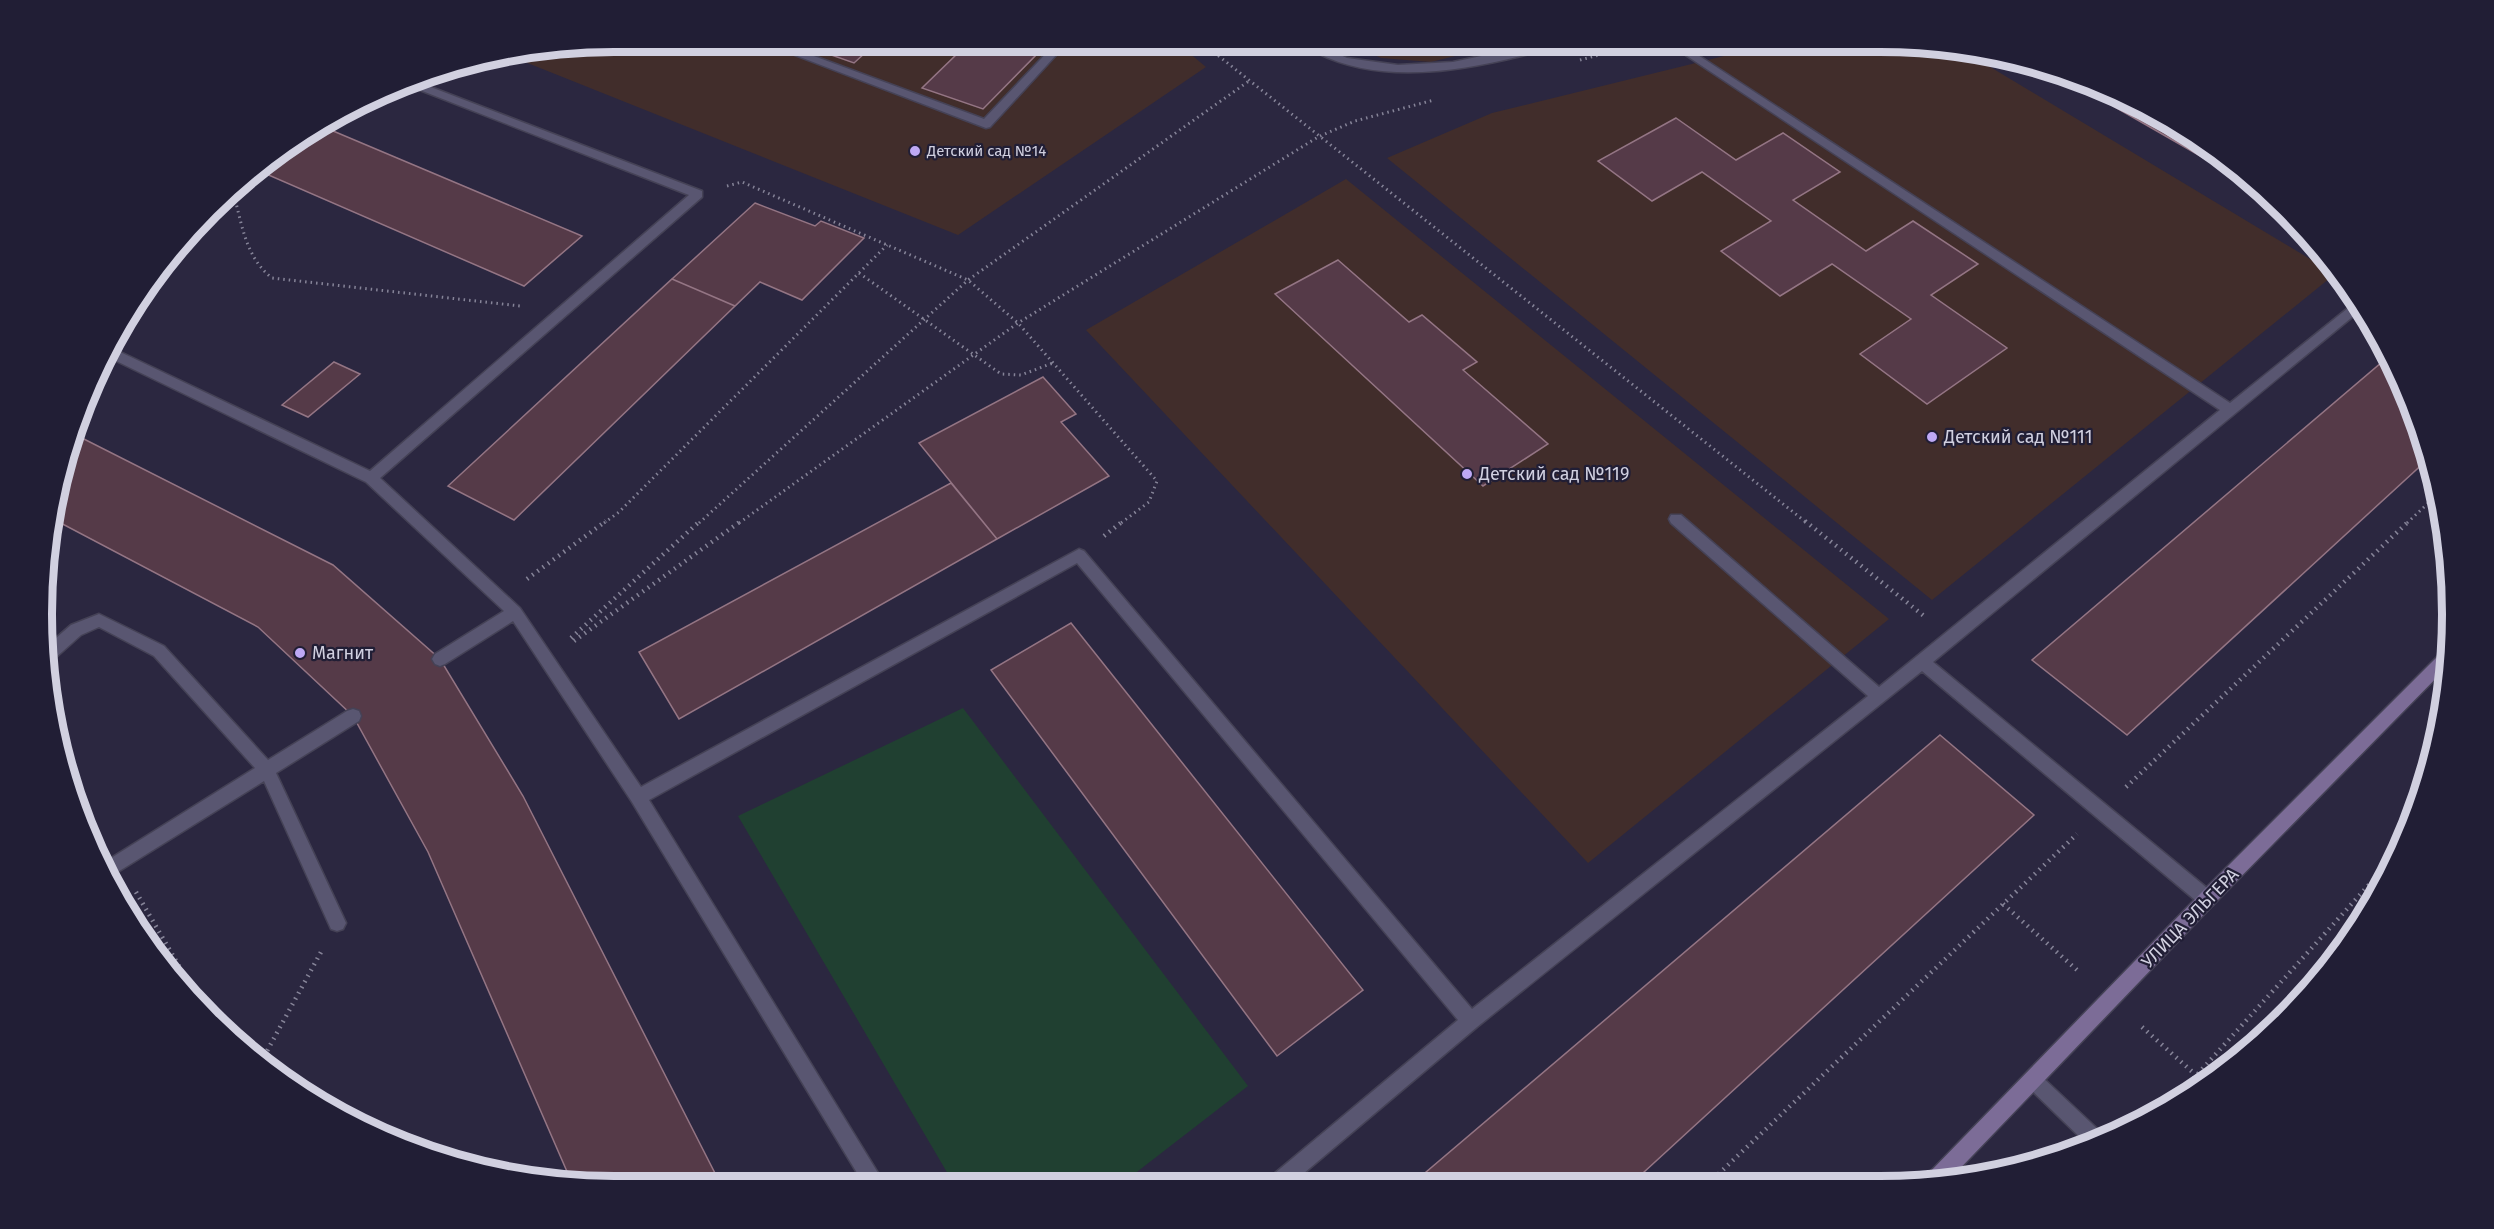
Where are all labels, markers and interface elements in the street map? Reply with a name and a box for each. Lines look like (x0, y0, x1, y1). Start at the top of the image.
place label: Детский сад №14 (926, 142, 1046, 160)
marker: Детский сад №14 (908, 144, 922, 158)
place label: Детский сад №111 (1943, 426, 2092, 448)
marker: Детский сад №111 (1925, 430, 1939, 444)
place label: Детский сад №119 (1478, 463, 1629, 485)
marker: Детский сад №119 (1460, 467, 1474, 481)
place label: Магнит (312, 642, 374, 664)
marker: Магнит (293, 646, 307, 660)
street label: УЛИЦА ЭЛЬГЕРА (2137, 863, 2244, 973)

